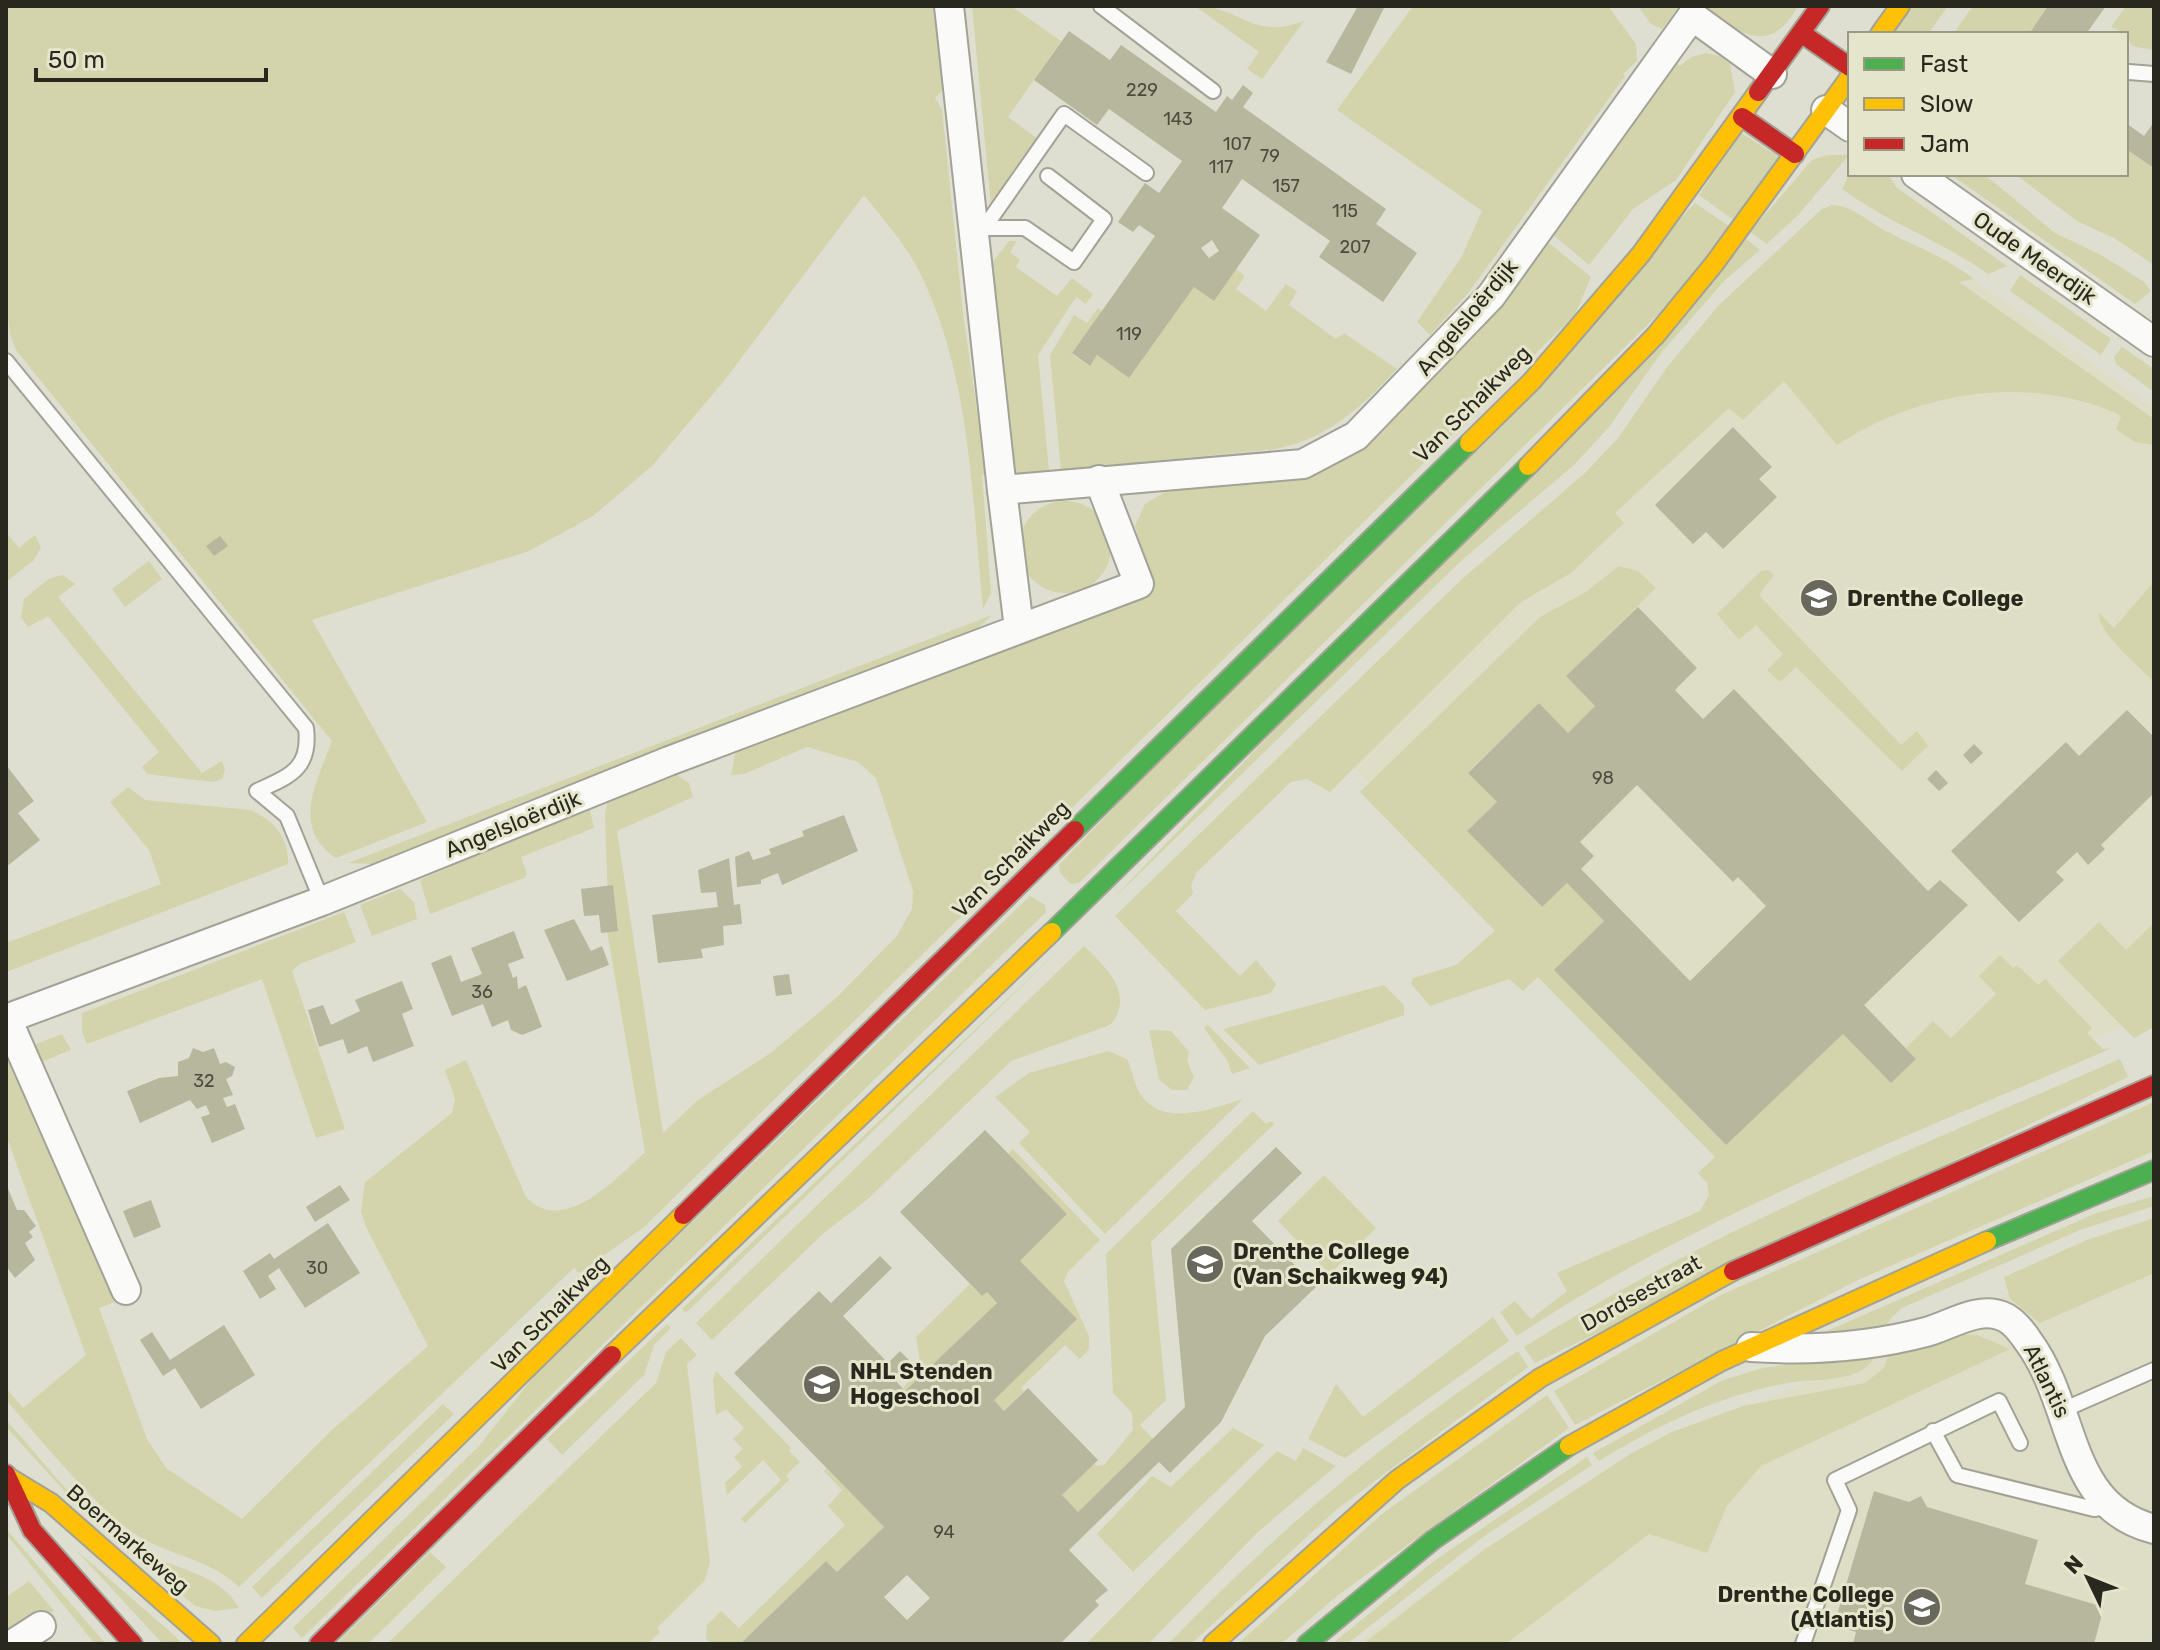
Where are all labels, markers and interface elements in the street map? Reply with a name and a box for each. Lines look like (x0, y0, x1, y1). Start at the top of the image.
scale bar (36, 32, 266, 82)
legend (1848, 32, 2128, 176)
text: 50 m (48, 46, 105, 74)
text: Fast (1920, 50, 1968, 78)
house number: 229 (1126, 79, 1158, 101)
text: Slow (1920, 90, 1973, 118)
house number: 143 (1163, 108, 1193, 130)
text: Jam (1920, 130, 1970, 158)
house number: 107 (1223, 133, 1251, 155)
house number: 79 (1260, 145, 1280, 167)
house number: 117 (1209, 156, 1233, 178)
house number: 157 (1272, 175, 1300, 197)
house number: 115 (1332, 200, 1358, 222)
street label: Oude Meerdijk (1968, 205, 2102, 311)
house number: 207 (1339, 236, 1371, 258)
street label: Angelsloërdijk (1410, 253, 1524, 381)
house number: 119 (1116, 323, 1142, 345)
street label: Van Schaikweg (1408, 340, 1536, 468)
school or university icon: Drenthe College (1798, 577, 1840, 619)
place label: Drenthe College (1847, 585, 2024, 612)
house number: 98 (1592, 767, 1614, 789)
street label: Angelsloërdijk (441, 784, 585, 863)
street label: Van Schaikweg (947, 795, 1075, 923)
house number: 36 (471, 981, 493, 1003)
house number: 32 (193, 1070, 215, 1092)
place label: Drenthe College (Van Schaikweg 94) (1233, 1238, 1448, 1290)
school or university icon: Drenthe College (Van Schaikweg 94) (1184, 1243, 1226, 1285)
street label: Dordsestraat (1576, 1249, 1706, 1337)
street label: Van Schaikweg (486, 1250, 614, 1378)
house number: 30 (306, 1257, 328, 1279)
street label: Atlantis (2018, 1340, 2076, 1422)
place label: NHL Stenden Hogeschool (850, 1358, 993, 1410)
school or university icon: NHL Stenden Hogeschool (801, 1363, 843, 1405)
street label: Boermarkeweg (61, 1478, 195, 1600)
house number: 94 (933, 1521, 955, 1543)
north arrow (2048, 1538, 2128, 1618)
text: N (2058, 1550, 2089, 1580)
place label: Drenthe College (Atlantis) (1717, 1581, 1894, 1633)
school or university icon: Drenthe College (Atlantis) (1901, 1586, 1943, 1628)

